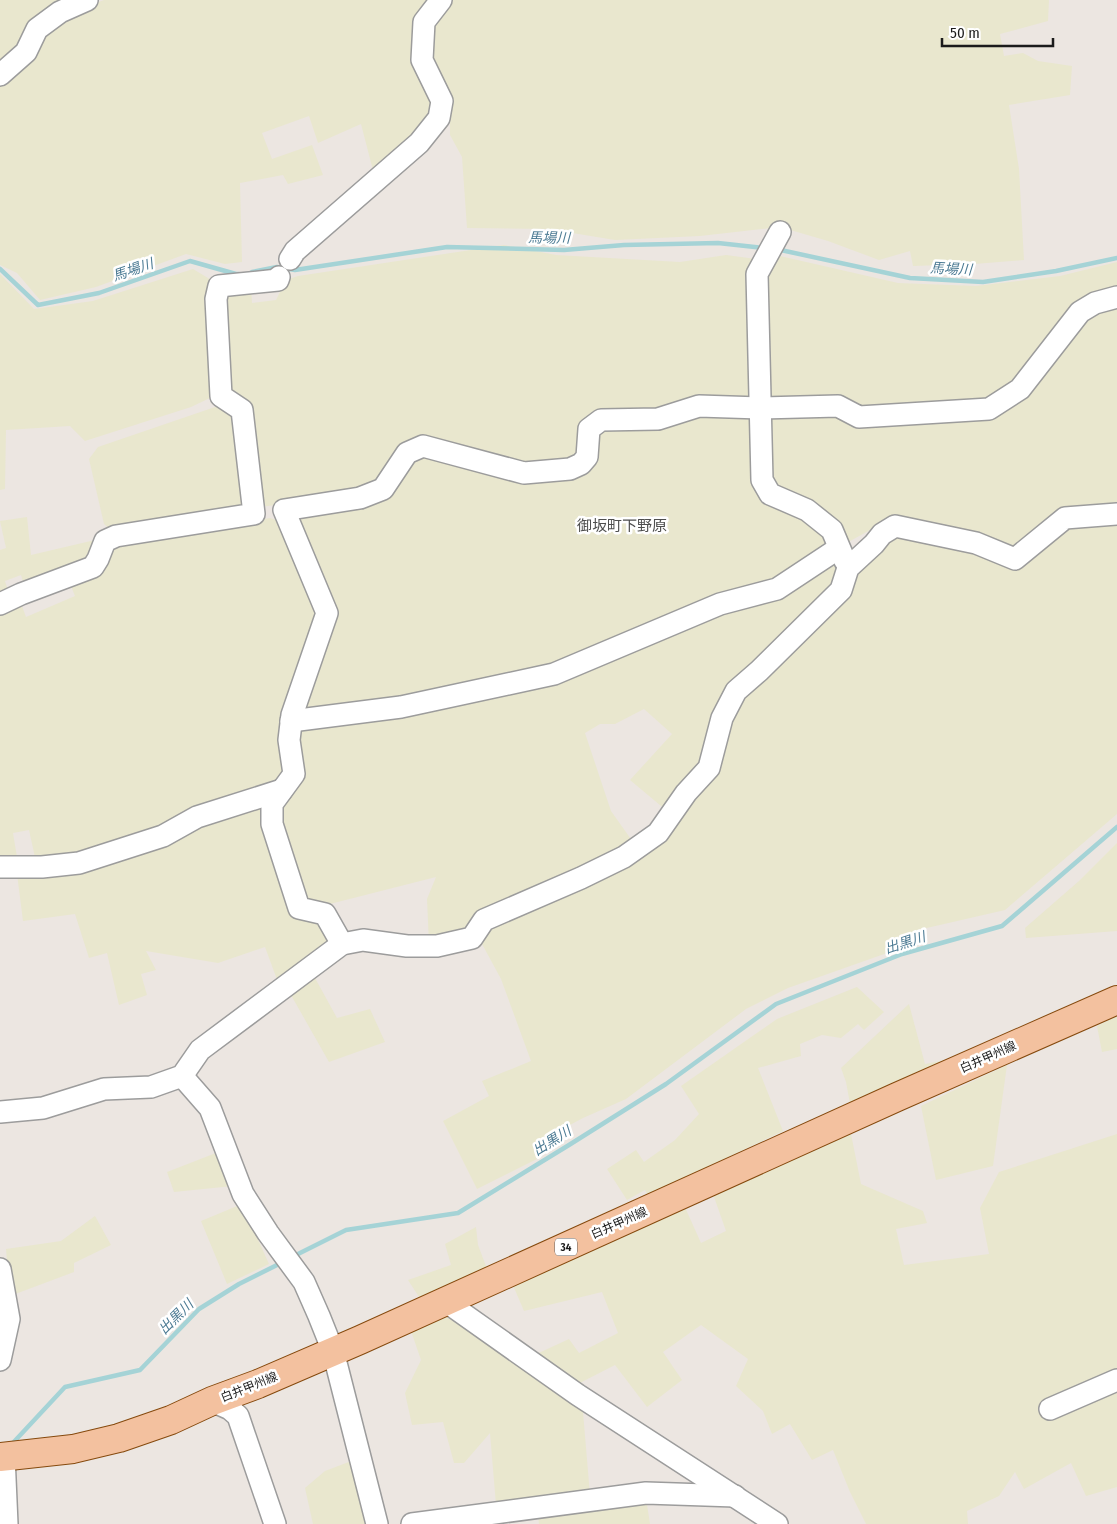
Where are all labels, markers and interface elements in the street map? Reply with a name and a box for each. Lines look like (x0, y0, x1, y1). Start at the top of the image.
scale bar (942, 15, 1053, 47)
text: 50 m (950, 24, 980, 42)
water label: 馬場川 (528, 229, 572, 247)
water label: 馬場川 (110, 254, 158, 285)
water label: 馬場川 (930, 259, 974, 279)
district label: 御坂町下野原 (577, 517, 667, 535)
water label: 出黒川 (882, 928, 930, 958)
street label: 白井甲州線 (958, 1038, 1018, 1076)
water label: 出黒川 (530, 1122, 576, 1159)
street label: 白井甲州線 (589, 1204, 649, 1242)
road number: 34 (555, 1238, 577, 1256)
water label: 出黒川 (155, 1295, 198, 1338)
street label: 白井甲州線 (219, 1369, 279, 1405)

